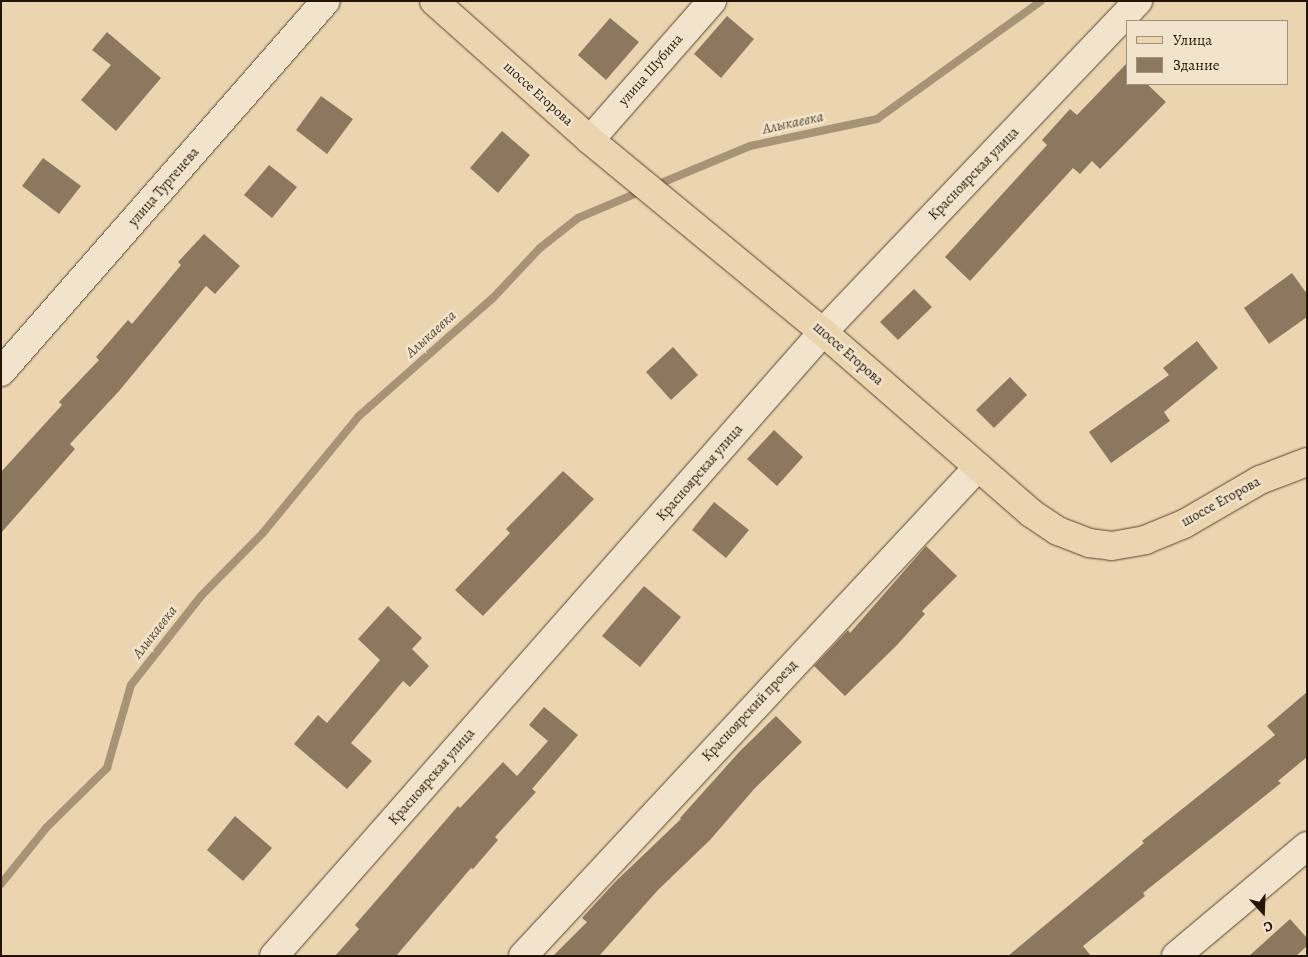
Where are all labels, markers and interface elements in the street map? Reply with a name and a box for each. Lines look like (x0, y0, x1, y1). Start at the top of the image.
legend (1126, 20, 1288, 85)
text: Улица (1173, 30, 1212, 50)
street label: улица Шубина (615, 31, 687, 109)
text: Здание (1173, 55, 1220, 75)
street label: шоссе Егорова (500, 58, 576, 130)
water label: Алыкаевка (761, 108, 825, 138)
street label: Красноярская улица (925, 124, 1023, 224)
street label: улица Тургенева (125, 144, 203, 230)
water label: Алыкаевка (402, 307, 460, 361)
street label: шоссе Егорова (809, 319, 887, 389)
street label: Красноярская улица (654, 421, 746, 525)
street label: шоссе Егорова (1179, 473, 1263, 531)
water label: Алыкаевка (129, 602, 181, 662)
street label: Красноярский проезд (699, 657, 801, 765)
street label: Красноярская улица (386, 725, 478, 829)
north arrow (1238, 887, 1288, 937)
text: С (1261, 916, 1276, 937)

